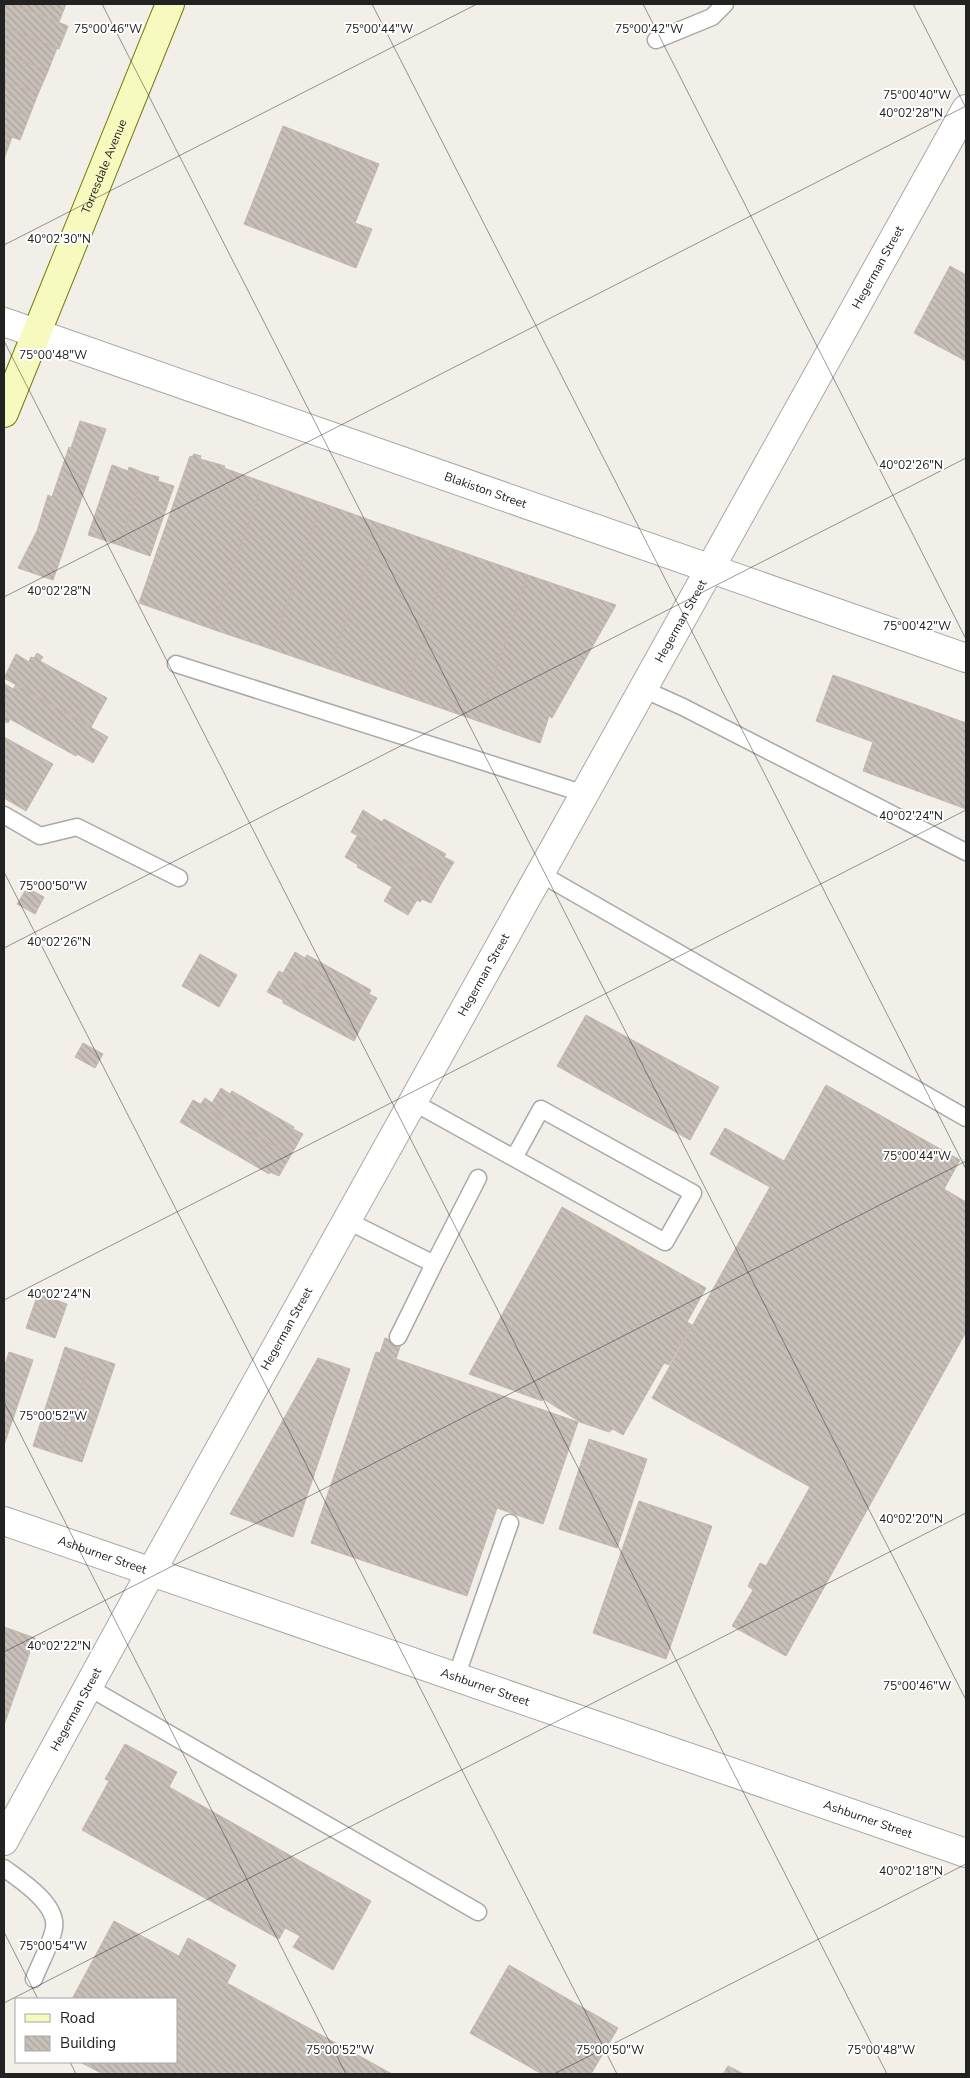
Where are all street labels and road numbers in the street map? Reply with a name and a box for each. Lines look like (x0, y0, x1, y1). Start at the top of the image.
street label: Torresdale Avenue (78, 117, 130, 216)
street label: Hegerman Street (848, 222, 908, 312)
street label: Blakiston Street (442, 468, 530, 512)
street label: Hegerman Street (651, 576, 711, 665)
street label: Hegerman Street (454, 930, 514, 1019)
street label: Hegerman Street (257, 1284, 316, 1373)
street label: Ashburner Street (56, 1532, 149, 1578)
street label: Hegerman Street (47, 1664, 106, 1754)
street label: Ashburner Street (439, 1664, 532, 1710)
street label: Ashburner Street (822, 1796, 915, 1842)

